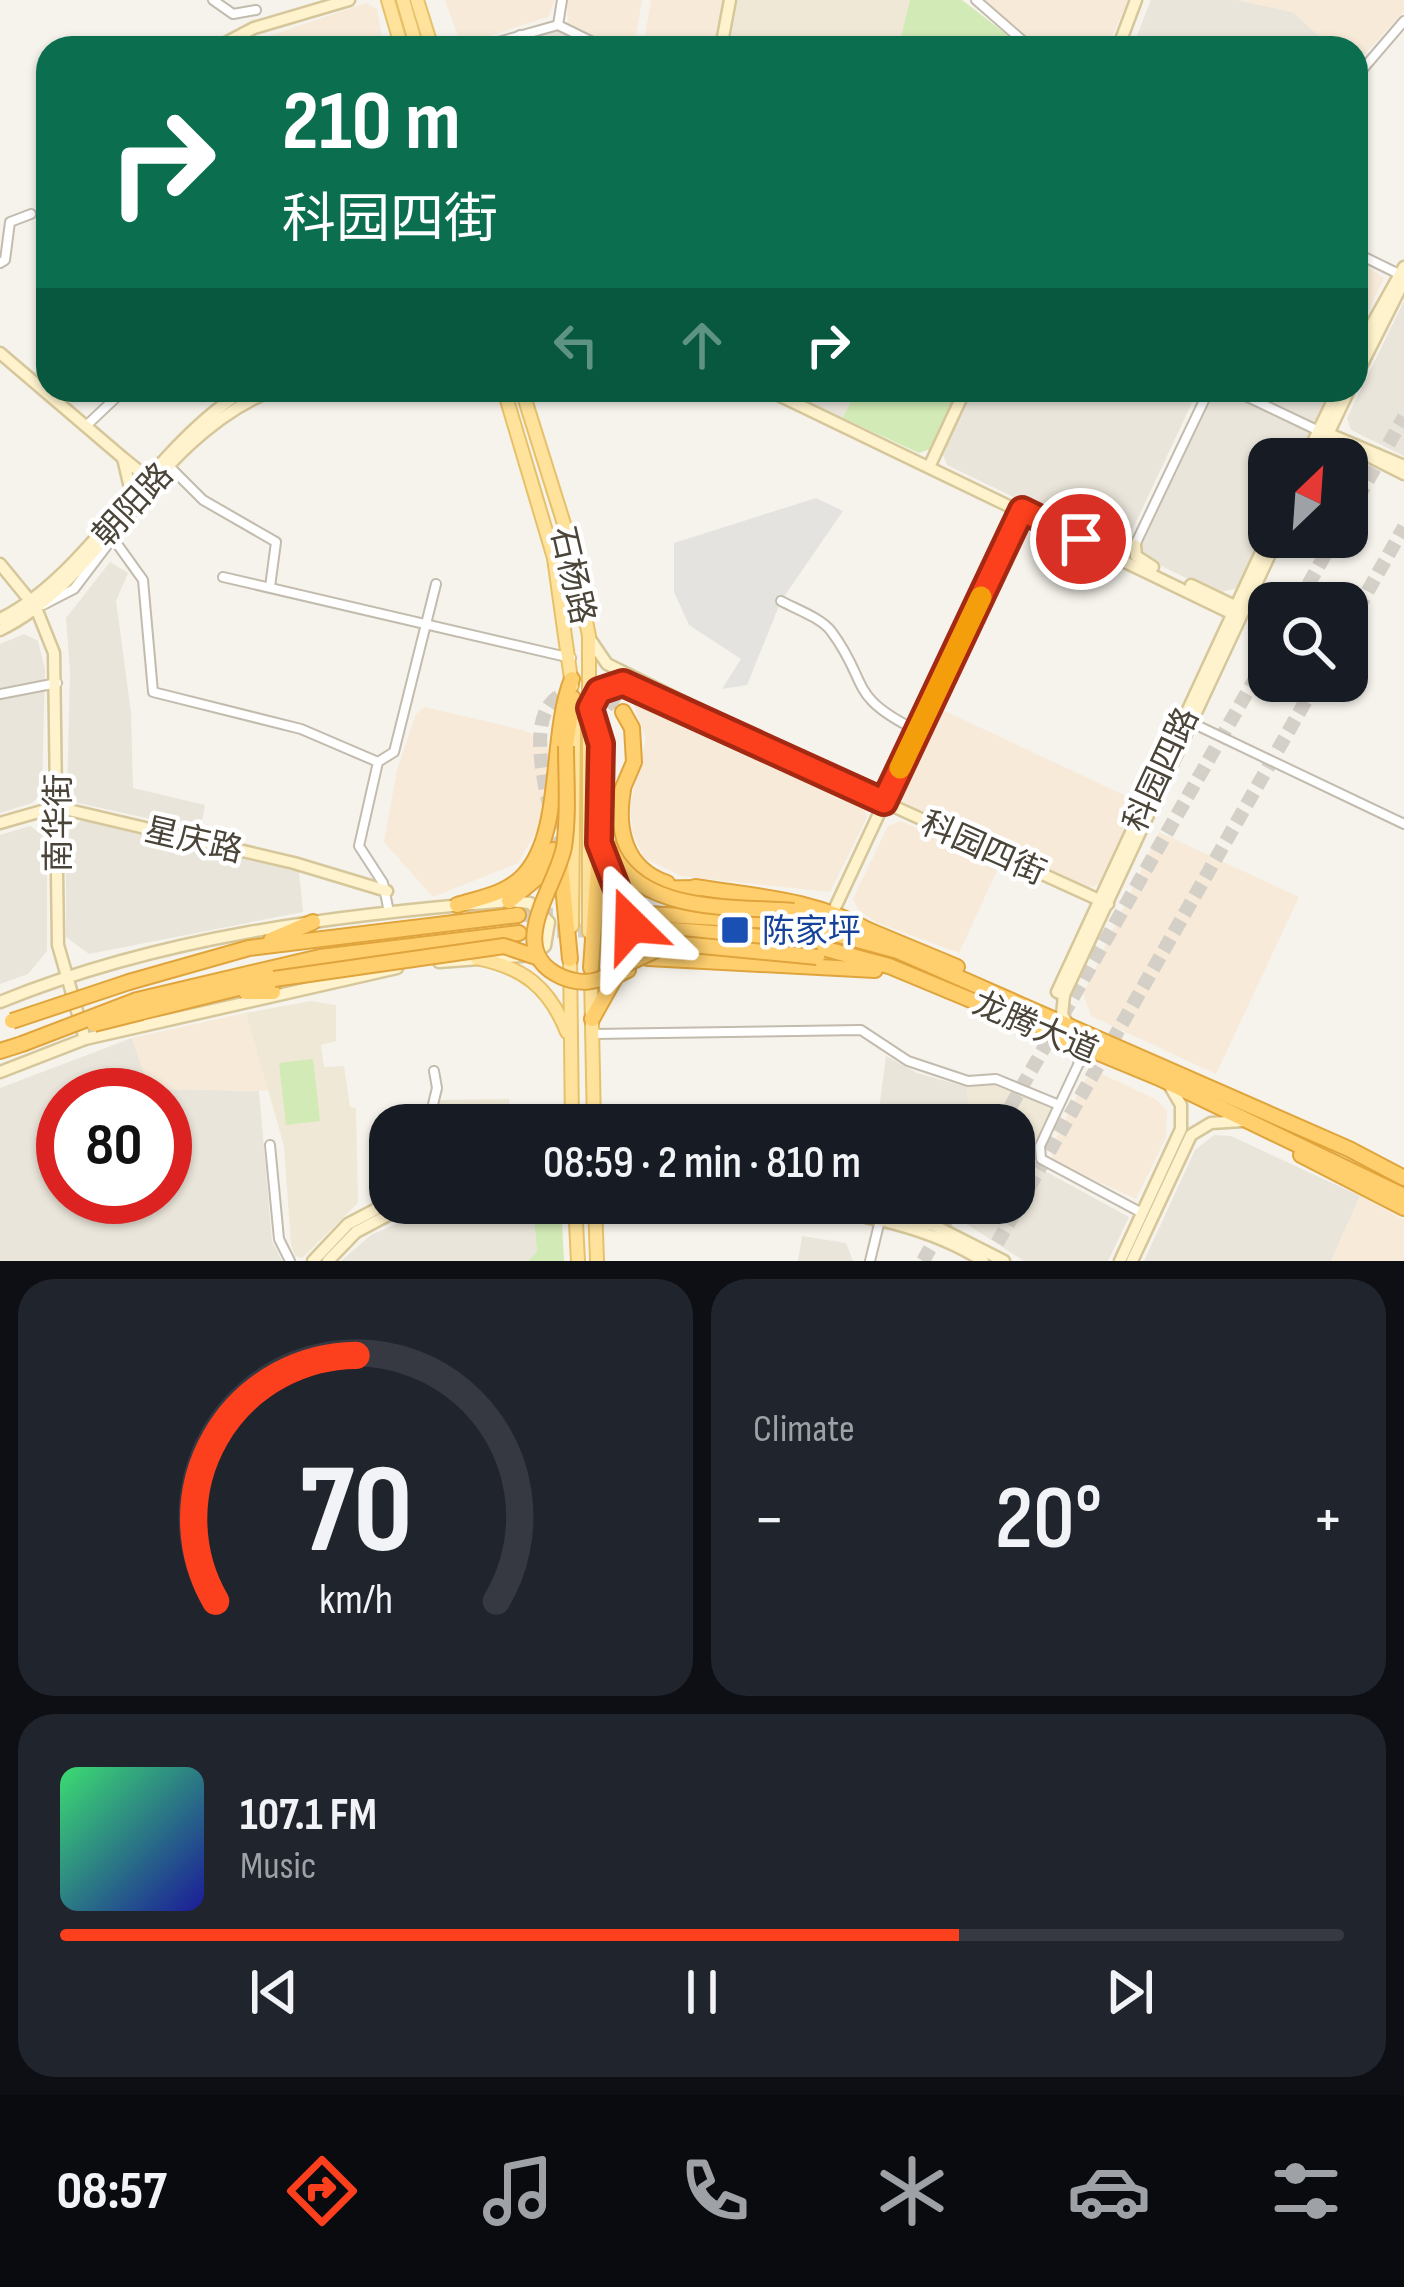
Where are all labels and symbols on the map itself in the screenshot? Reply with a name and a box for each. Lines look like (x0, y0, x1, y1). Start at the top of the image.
north arrow (1248, 438, 1368, 558)
street label: 朝阳路 (85, 456, 182, 555)
pin (1030, 488, 1132, 590)
street label: 石杨路 (541, 523, 603, 628)
street label: 科园四路 (1116, 702, 1208, 838)
street label: 南华街 (39, 774, 79, 873)
street label: 科园四街 (915, 804, 1052, 894)
street label: 星庆路 (141, 810, 246, 872)
position arrow (568, 862, 694, 988)
place label: 陈家坪 (762, 912, 861, 952)
marker: 陈家坪 (719, 914, 751, 946)
street label: 龙腾大道 (967, 984, 1104, 1072)
speed limit sign: 80 (36, 1068, 192, 1224)

